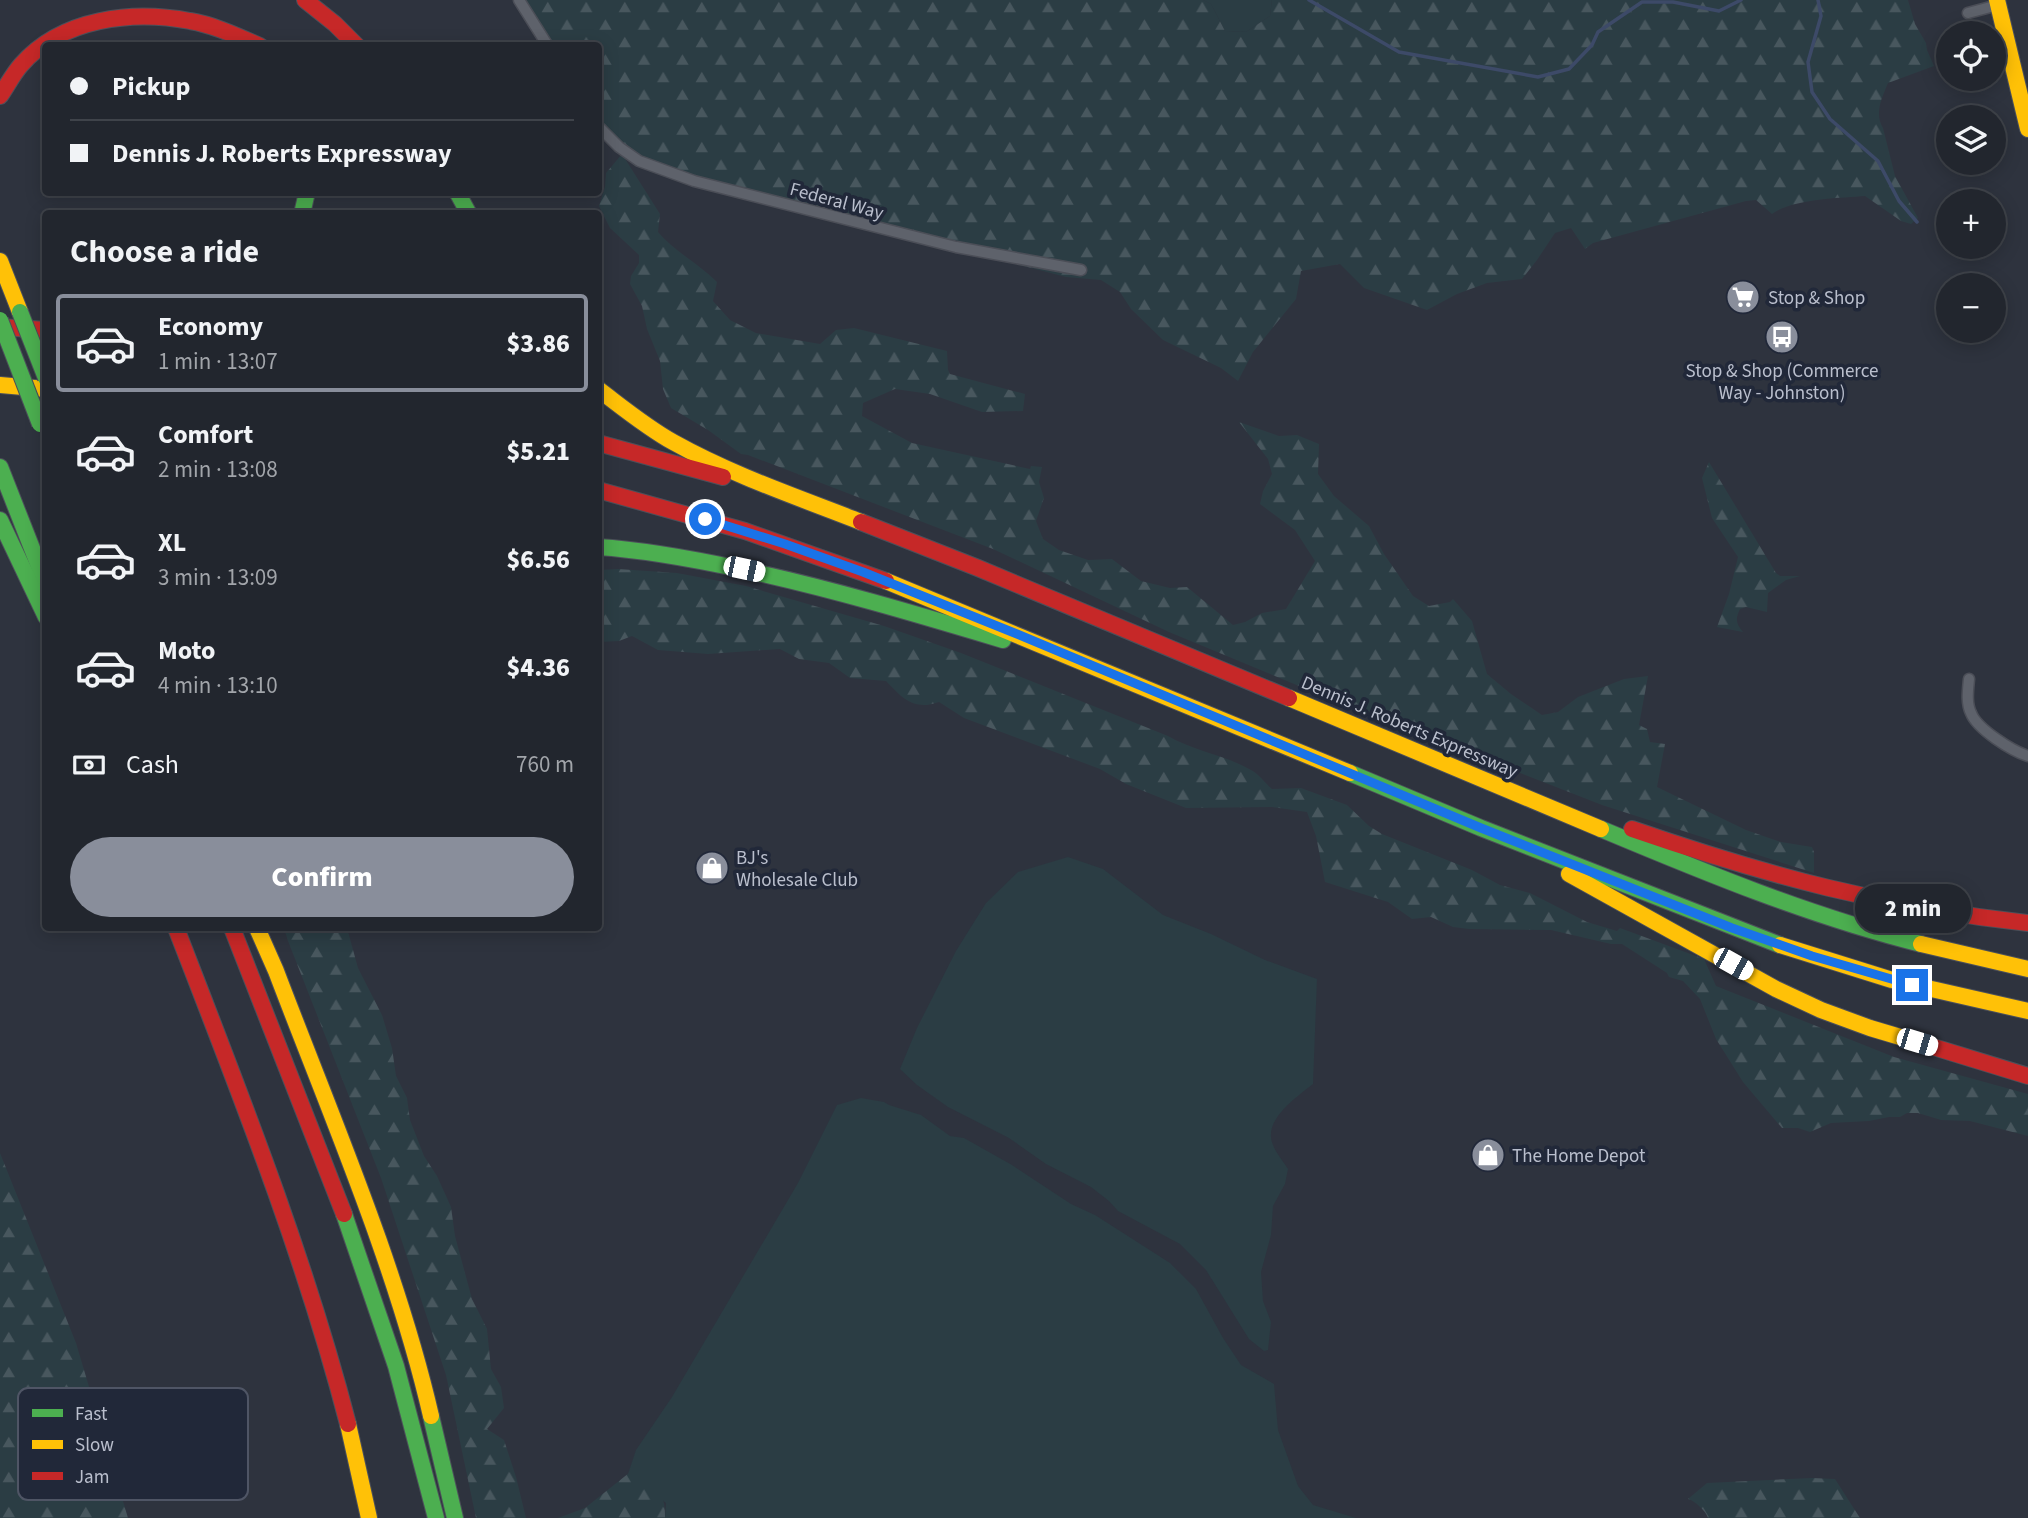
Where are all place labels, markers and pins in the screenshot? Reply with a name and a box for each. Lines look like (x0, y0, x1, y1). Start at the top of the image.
supermarket icon: Stop & Shop (1724, 278, 1762, 316)
place label: Stop & Shop (1768, 285, 1865, 312)
bus stop icon: Stop & Shop (Commerce Way - Johnston) (1763, 318, 1801, 356)
place label: Stop & Shop (Commerce Way - Johnston) (1686, 358, 1878, 407)
place label: BJ's Wholesale Club (736, 845, 858, 894)
shop icon: BJ's Wholesale Club (693, 849, 731, 887)
shop icon: The Home Depot (1469, 1136, 1507, 1174)
place label: The Home Depot (1512, 1143, 1646, 1170)

